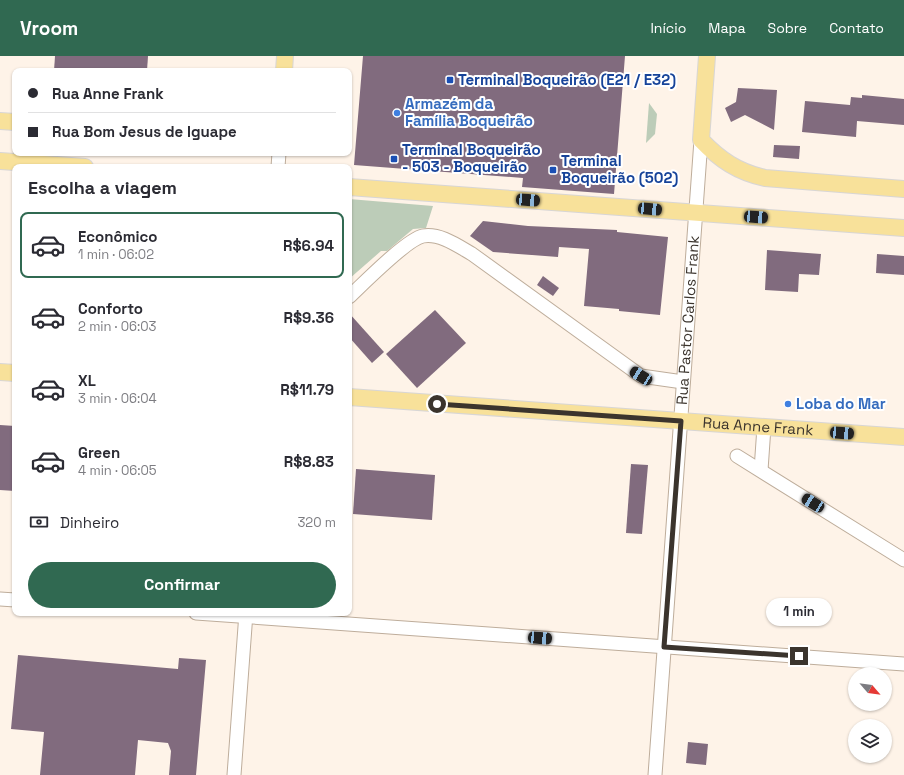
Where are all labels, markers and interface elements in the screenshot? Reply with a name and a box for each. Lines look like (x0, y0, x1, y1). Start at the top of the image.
text: Vroom (20, 16, 78, 41)
text: Início (650, 19, 686, 37)
text: Mapa (708, 19, 746, 37)
text: Sobre (768, 19, 807, 37)
text: Contato (829, 19, 884, 37)
place label: Terminal Boqueirão (E21 / E32) (458, 70, 676, 89)
marker: Terminal Boqueirão (E21 / E32) (445, 75, 455, 85)
text: Rua Anne Frank (52, 84, 164, 103)
place label: Armazém da Família Boqueirão (405, 94, 533, 130)
marker: Armazém da Família Boqueirão (392, 108, 402, 118)
text: Rua Bom Jesus de Iguape (52, 122, 237, 141)
place label: Terminal Boqueirão - 503 - Boqueirão (402, 140, 541, 176)
place label: Terminal Boqueirão (502) (561, 151, 678, 187)
marker: Terminal Boqueirão - 503 - Boqueirão (389, 154, 399, 164)
marker: Terminal Boqueirão (502) (548, 165, 558, 175)
text: Escolha a viagem (28, 176, 177, 199)
car (516, 193, 540, 207)
car (638, 202, 662, 216)
car (744, 210, 768, 224)
icon: car (30, 227, 66, 263)
text: Econômico (78, 227, 157, 246)
street label: Rua Pastor Carlos Frank (672, 235, 703, 406)
text: R$6.94 (283, 236, 334, 255)
text: 1 min · 06:02 (78, 246, 154, 263)
icon: car (30, 299, 66, 335)
text: Conforto (78, 299, 143, 318)
text: R$9.36 (283, 308, 334, 327)
text: 2 min · 06:03 (78, 318, 156, 335)
car (628, 365, 654, 387)
icon: car (30, 371, 66, 407)
text: XL (78, 371, 96, 390)
text: R$11.79 (280, 380, 334, 399)
text: 3 min · 06:04 (78, 390, 157, 407)
place label: Loba do Mar (796, 394, 886, 413)
route start (428, 395, 446, 413)
marker: Loba do Mar (783, 399, 793, 409)
street label: Rua Anne Frank (702, 413, 814, 439)
car (830, 426, 854, 440)
icon: car (30, 443, 66, 479)
text: Green (78, 443, 120, 462)
text: R$8.83 (284, 452, 334, 471)
text: 4 min · 06:05 (78, 462, 157, 479)
car (800, 492, 826, 514)
icon: cash (28, 511, 50, 533)
text: Dinheiro (60, 513, 119, 532)
text: 320 m (297, 514, 336, 531)
button: Confirmar (28, 562, 336, 608)
callout: 1 min (766, 598, 832, 626)
text: 1 min (783, 603, 815, 620)
car (528, 631, 552, 645)
route end (790, 647, 808, 665)
north arrow (848, 667, 892, 711)
map controls (848, 667, 892, 763)
button: layers (848, 719, 892, 763)

